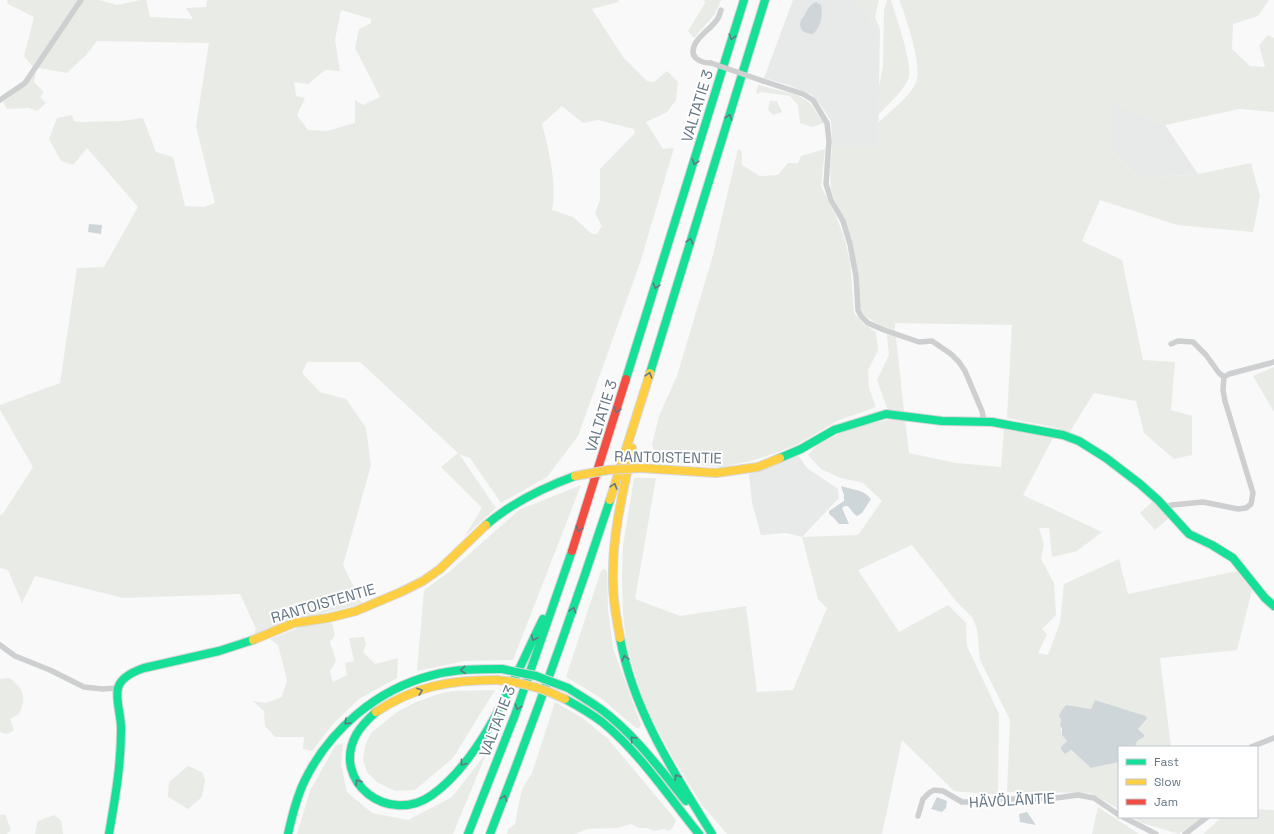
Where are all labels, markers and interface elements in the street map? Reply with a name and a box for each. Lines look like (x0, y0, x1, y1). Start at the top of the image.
one-way arrow (729, 34, 737, 41)
street label: VALTATIE 3 (677, 68, 717, 144)
one-way arrow (724, 114, 733, 121)
one-way arrow (691, 158, 700, 165)
one-way arrow (685, 238, 694, 245)
one-way arrow (652, 282, 661, 289)
one-way arrow (644, 372, 653, 379)
street label: VALTATIE 3 (581, 378, 621, 454)
one-way arrow (613, 406, 622, 413)
street label: RANTOISTENTIE (614, 447, 722, 467)
one-way arrow (609, 483, 618, 490)
one-way arrow (576, 525, 584, 532)
street label: RANTOISTENTIE (269, 579, 377, 627)
one-way arrow (569, 607, 577, 614)
one-way arrow (531, 634, 539, 641)
one-way arrow (621, 655, 629, 661)
one-way arrow (460, 666, 466, 675)
street label: VALTATIE 3 (475, 683, 519, 759)
one-way arrow (417, 687, 424, 695)
one-way arrow (514, 703, 522, 710)
one-way arrow (344, 717, 352, 725)
one-way arrow (630, 736, 638, 744)
legend (1118, 746, 1258, 818)
text: Fast (1154, 754, 1179, 770)
one-way arrow (461, 758, 468, 765)
one-way arrow (674, 774, 681, 781)
text: Slow (1154, 774, 1181, 790)
one-way arrow (355, 779, 363, 786)
street label: HÄVÖLÄNTIE (968, 788, 1056, 812)
one-way arrow (500, 794, 508, 801)
text: Jam (1154, 794, 1178, 810)

